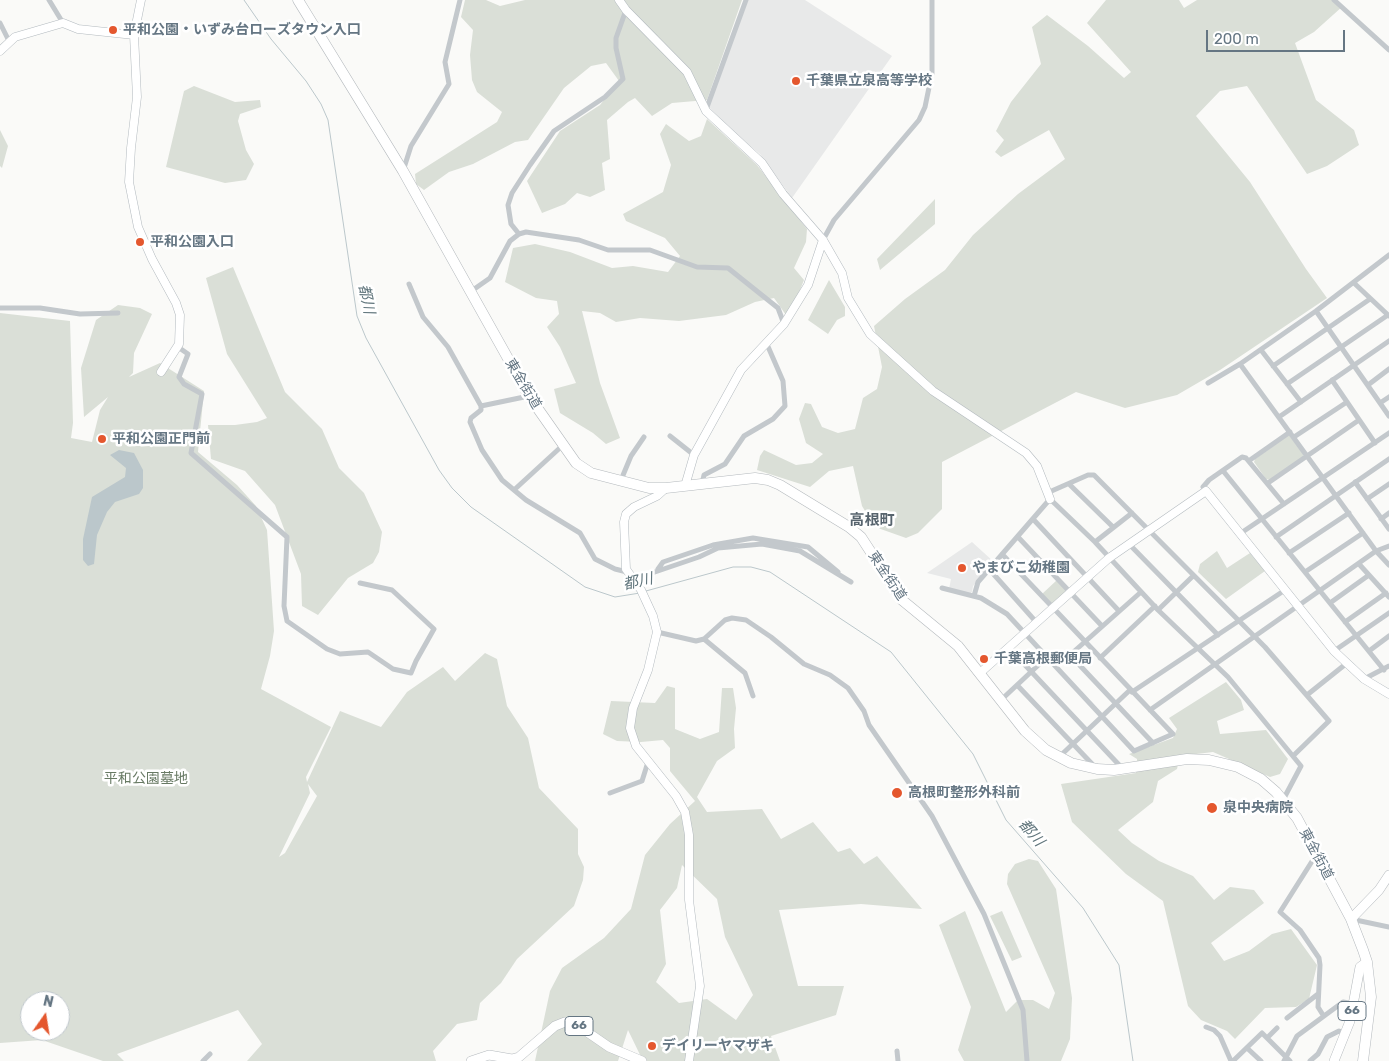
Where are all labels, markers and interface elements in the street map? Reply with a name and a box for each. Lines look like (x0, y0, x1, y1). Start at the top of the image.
scale bar (1209, 20, 1348, 52)
place label: 平和公園・いずみ台ローズタウン入口 (123, 22, 361, 38)
marker: 平和公園・いずみ台ローズタウン入口 (107, 24, 119, 36)
text: 200 m (1214, 30, 1259, 48)
place label: 千葉県立泉高等学校 (806, 73, 932, 89)
marker: 千葉県立泉高等学校 (790, 75, 802, 87)
place label: 平和公園入口 (150, 234, 234, 250)
marker: 平和公園入口 (134, 236, 146, 248)
water label: 都川 (354, 282, 378, 316)
street label: 東金街道 (501, 356, 545, 412)
place label: 平和公園正門前 (112, 431, 210, 447)
marker: 平和公園正門前 (96, 433, 108, 445)
district label: 高根町 (850, 512, 894, 530)
street label: 東金街道 (864, 548, 910, 604)
place label: やまびこ幼稚園 (972, 560, 1070, 576)
marker: やまびこ幼稚園 (956, 562, 968, 574)
water label: 都川 (621, 570, 655, 594)
place label: 千葉高根郵便局 (994, 651, 1092, 667)
marker: 千葉高根郵便局 (978, 653, 990, 665)
park label: 平和公園墓地 (104, 771, 188, 787)
place label: 高根町整形外科前 (908, 785, 1020, 801)
marker: 高根町整形外科前 (890, 786, 904, 800)
place label: 泉中央病院 (1223, 800, 1293, 816)
marker: 泉中央病院 (1205, 801, 1219, 815)
water label: 都川 (1014, 816, 1048, 850)
street label: 東金街道 (1295, 825, 1337, 883)
north arrow (20, 991, 70, 1041)
text: N (41, 992, 55, 1011)
road number: 66 (1338, 1001, 1366, 1020)
road number: 66 (565, 1016, 593, 1036)
place label: デイリーヤマザキ (662, 1038, 774, 1054)
marker: デイリーヤマザキ (646, 1040, 658, 1052)

